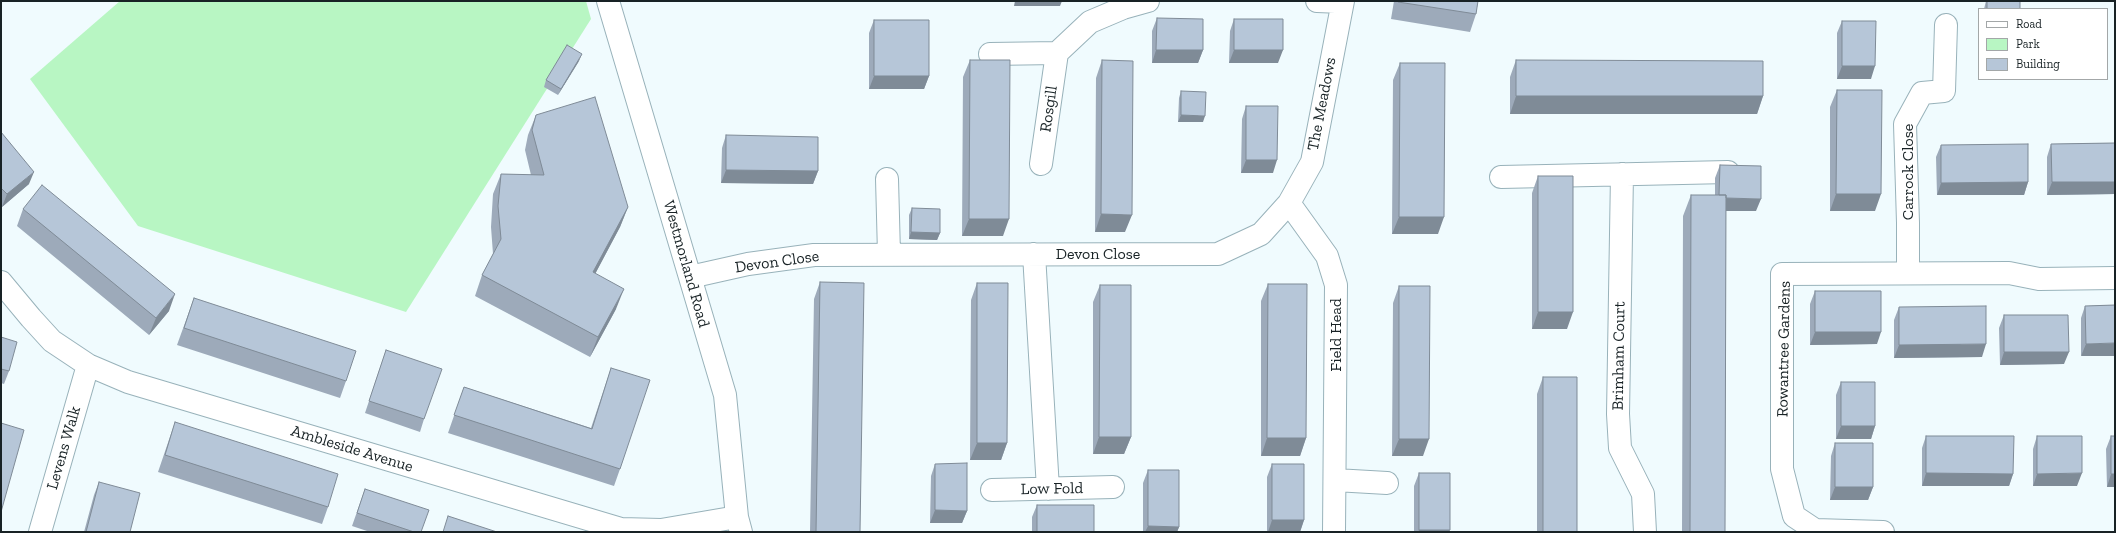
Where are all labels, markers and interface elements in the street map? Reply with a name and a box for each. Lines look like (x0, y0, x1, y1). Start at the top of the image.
legend (1978, 8, 2108, 80)
text: Road (2016, 17, 2042, 31)
text: Park (2016, 37, 2040, 51)
street label: The Meadows (1304, 56, 1340, 152)
text: Building (2016, 57, 2060, 71)
street label: Rosgill (1036, 85, 1062, 133)
street label: Carrock Close (1898, 124, 1918, 220)
street label: Westmorland Road (659, 198, 713, 330)
street label: Devon Close (1056, 244, 1140, 264)
street label: Devon Close (734, 247, 820, 277)
street label: Rowantree Gardens (1773, 281, 1795, 417)
street label: Field Head (1326, 298, 1346, 372)
street label: Brimham Court (1608, 301, 1630, 411)
street label: Levens Walk (43, 404, 85, 492)
street label: Ambleside Avenue (289, 421, 415, 477)
street label: Low Fold (1021, 479, 1083, 499)

